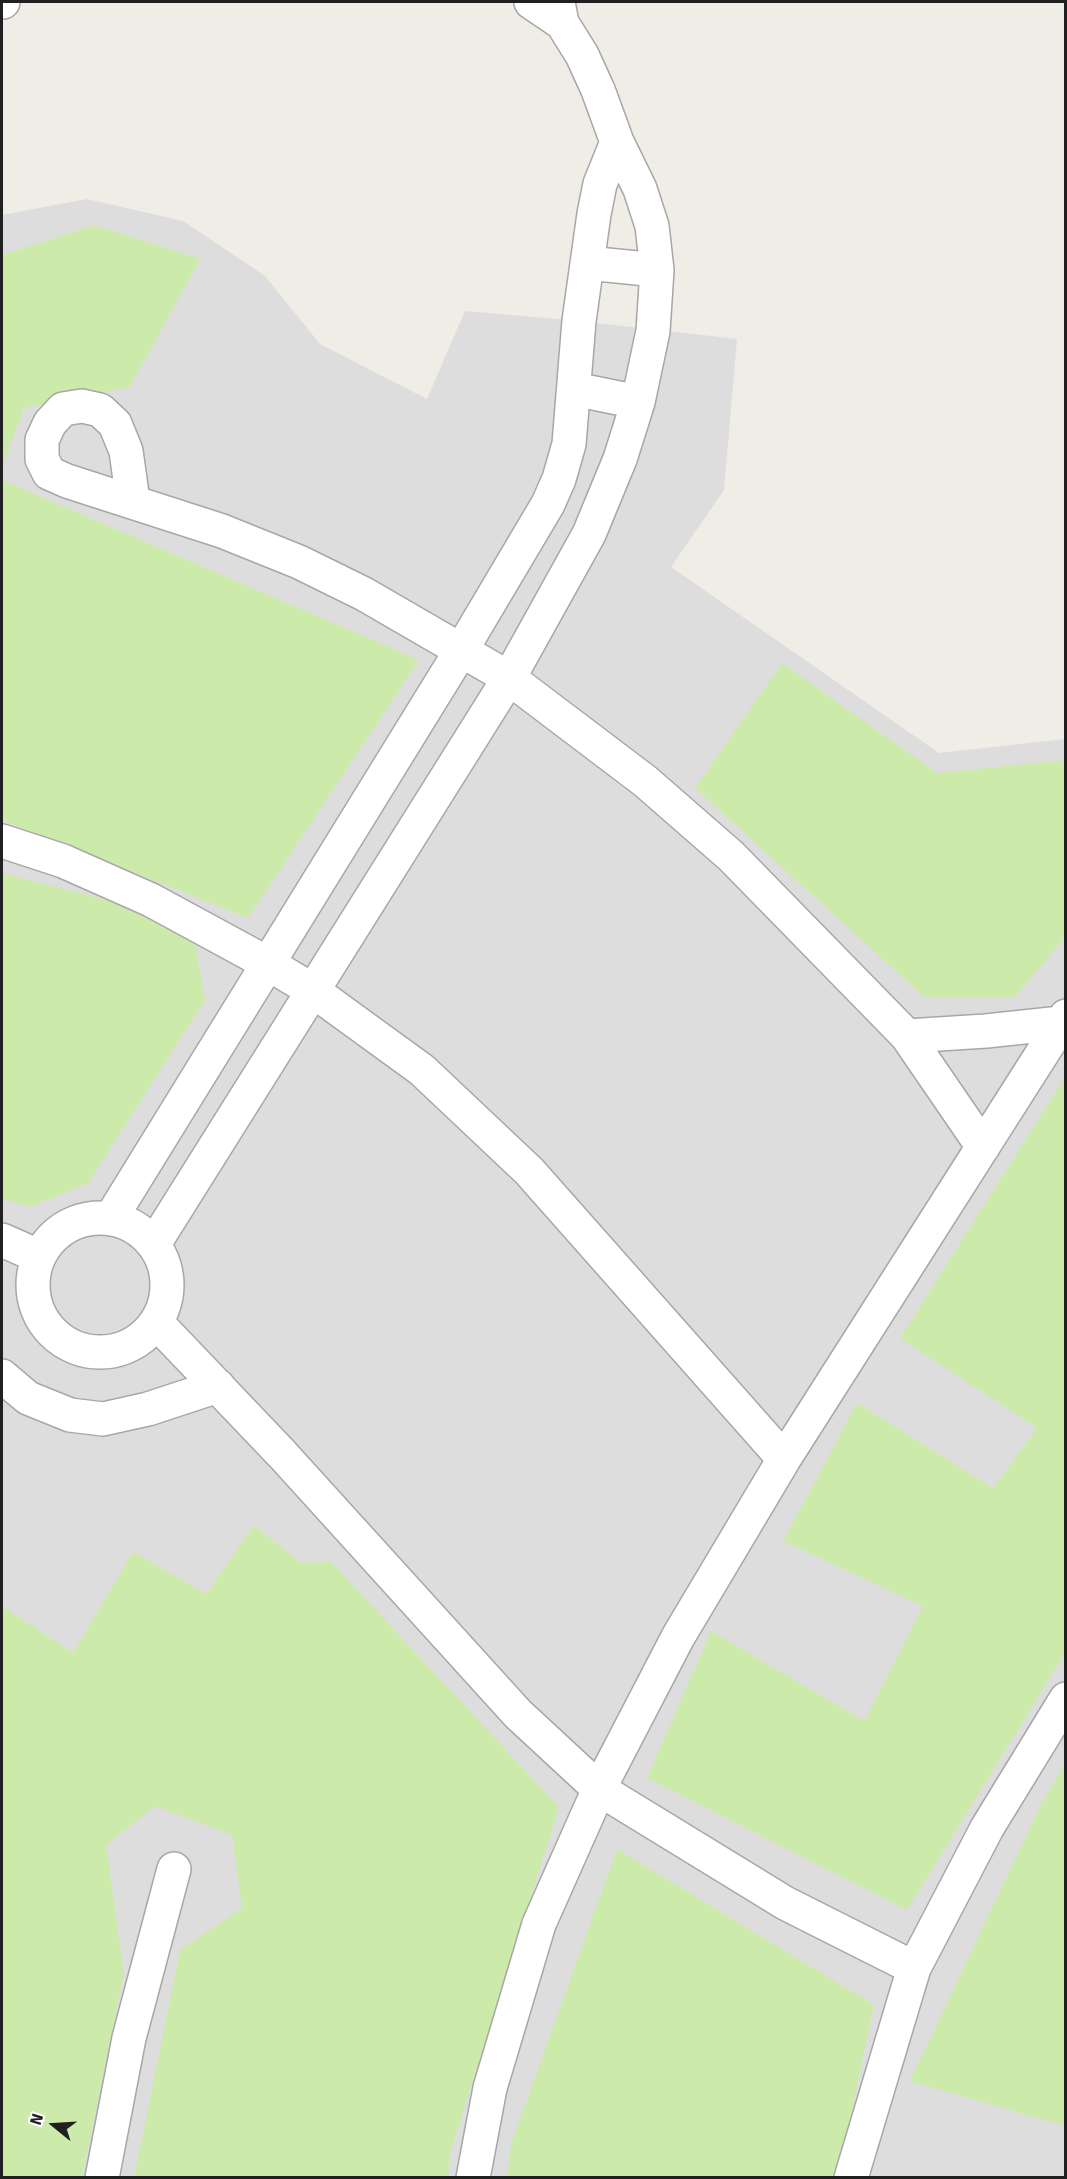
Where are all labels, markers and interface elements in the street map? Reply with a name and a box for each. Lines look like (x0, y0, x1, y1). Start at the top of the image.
north arrow (24, 2095, 84, 2155)
text: N (26, 2111, 48, 2128)

